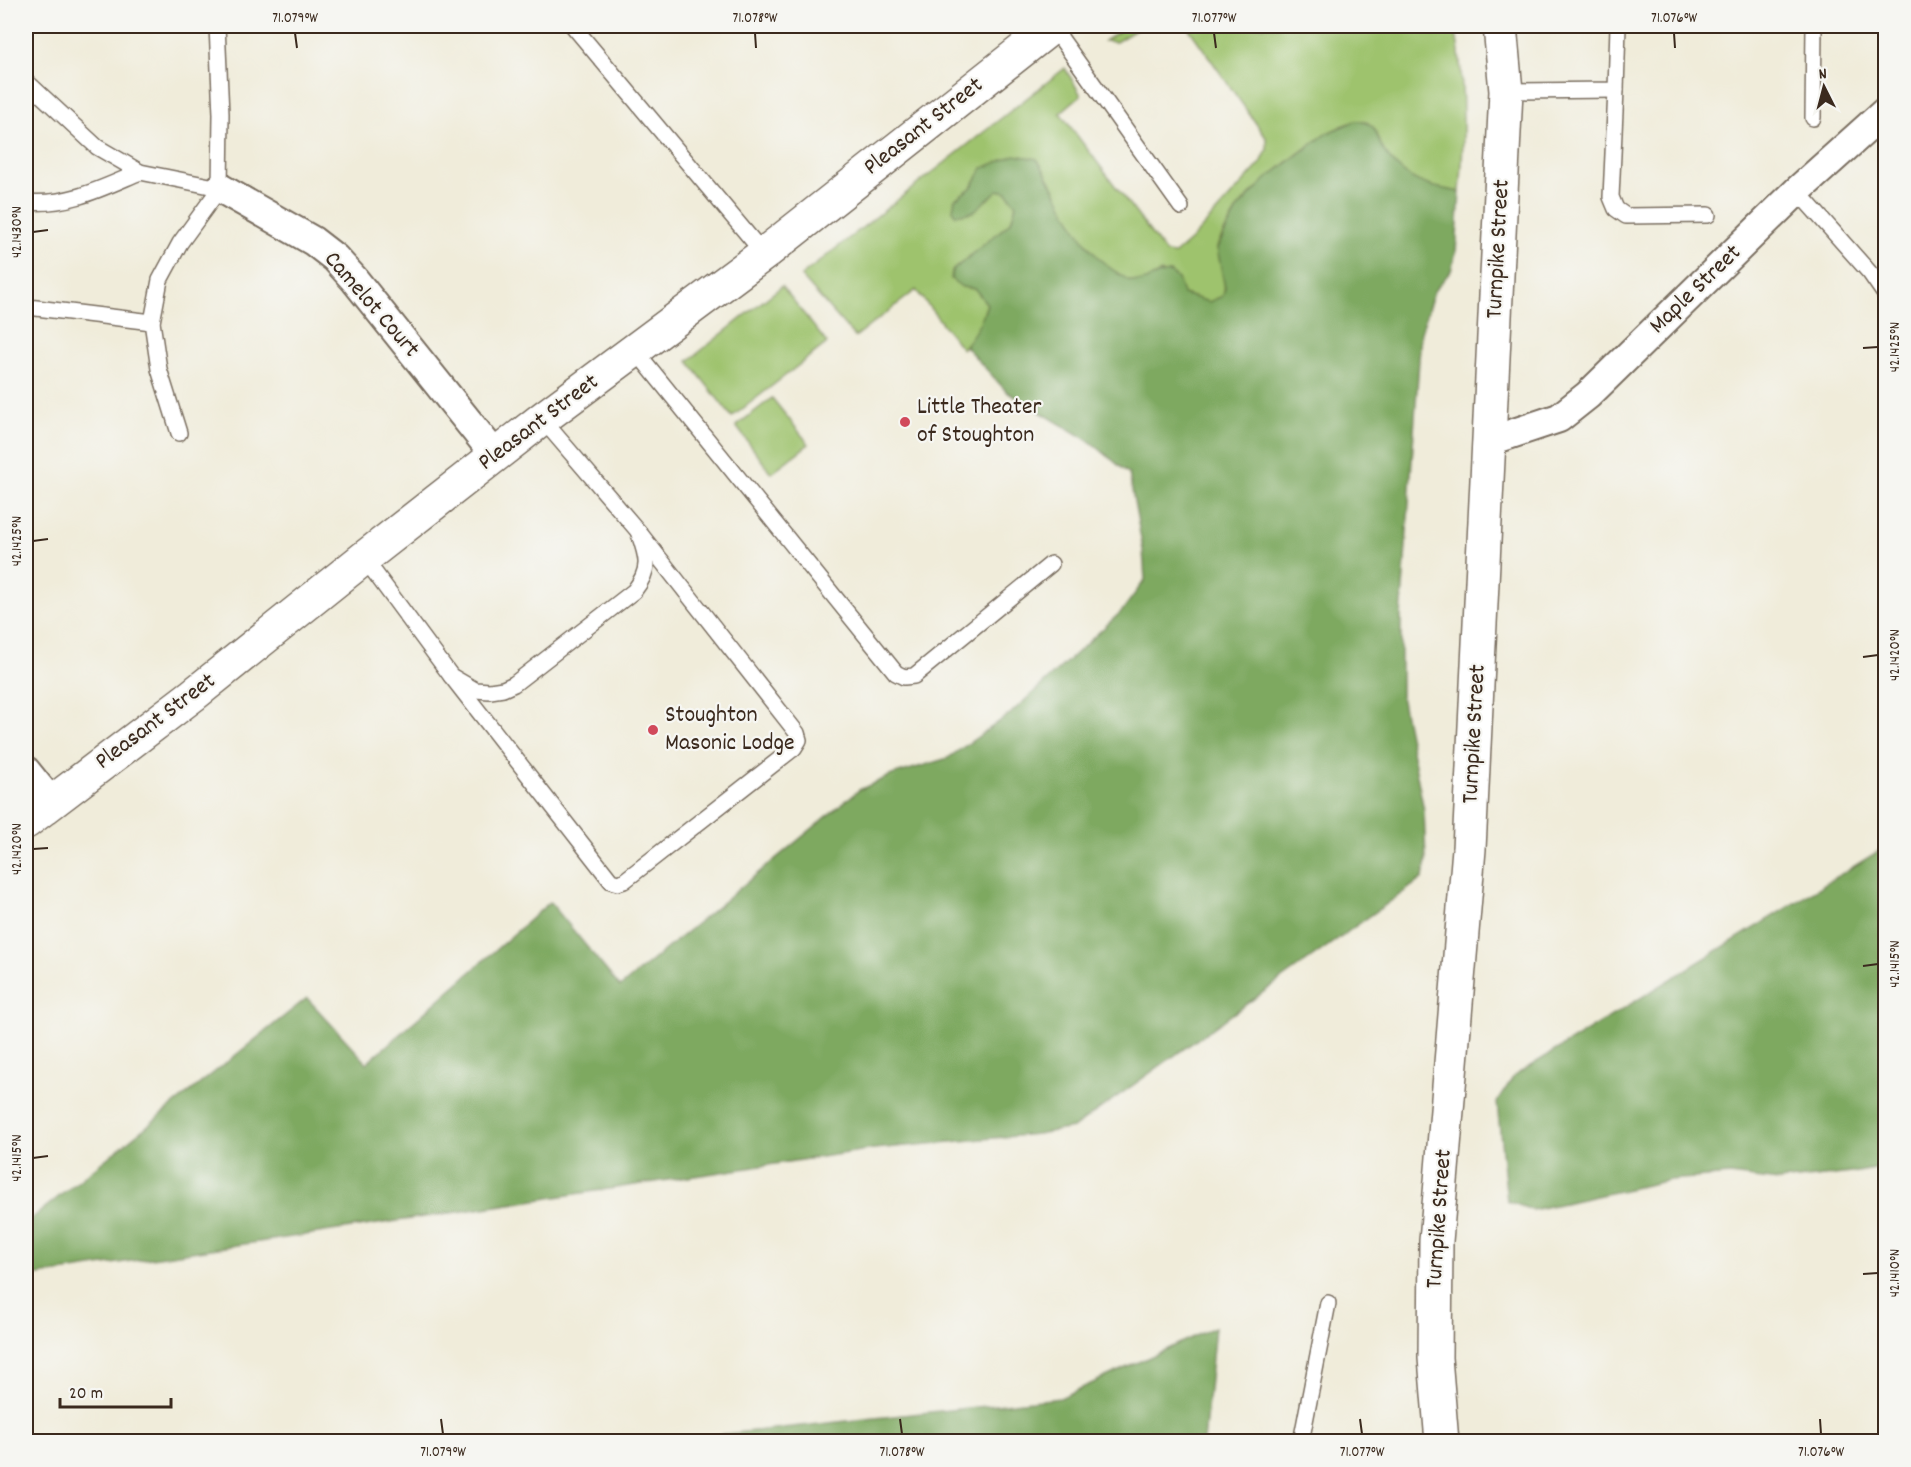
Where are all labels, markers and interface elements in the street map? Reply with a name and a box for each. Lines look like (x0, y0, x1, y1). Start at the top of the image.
text: 71.079°W (272, 8, 318, 30)
text: 71.078°W (733, 8, 778, 30)
text: 71.077°W (1192, 8, 1237, 30)
text: 71.076°W (1651, 8, 1697, 30)
north arrow (1794, 57, 1854, 117)
text: N (1818, 63, 1828, 86)
street label: Pleasant Street (857, 69, 991, 185)
street label: Turnpike Street (1478, 178, 1520, 320)
text: 42.1430°N (7, 206, 29, 258)
street label: Maple Street (1642, 237, 1750, 343)
street label: Camelot Court (315, 244, 427, 366)
text: 42.1425°N (1885, 322, 1907, 372)
street label: Pleasant Street (471, 366, 607, 480)
place label: Little Theater of Stoughton (917, 391, 1042, 453)
marker: Little Theater of Stoughton (898, 415, 912, 429)
text: 42.1425°N (7, 516, 29, 566)
text: 42.1420°N (1885, 629, 1907, 681)
street label: Turnpike Street (1454, 663, 1496, 805)
street label: Pleasant Street (88, 665, 224, 779)
place label: Stoughton Masonic Lodge (665, 699, 795, 761)
marker: Stoughton Masonic Lodge (646, 723, 660, 737)
text: 42.1420°N (7, 823, 29, 875)
text: 42.1415°N (1885, 940, 1907, 988)
text: 42.1415°N (7, 1134, 29, 1182)
street label: Turnpike Street (1418, 1148, 1462, 1290)
text: 42.1410°N (1885, 1249, 1907, 1297)
scale bar (60, 1371, 171, 1409)
text: 20 m (69, 1382, 103, 1407)
text: 71.079°W (420, 1442, 466, 1464)
text: 71.078°W (880, 1442, 925, 1464)
text: 71.077°W (1340, 1442, 1385, 1464)
text: 71.076°W (1798, 1442, 1844, 1464)

